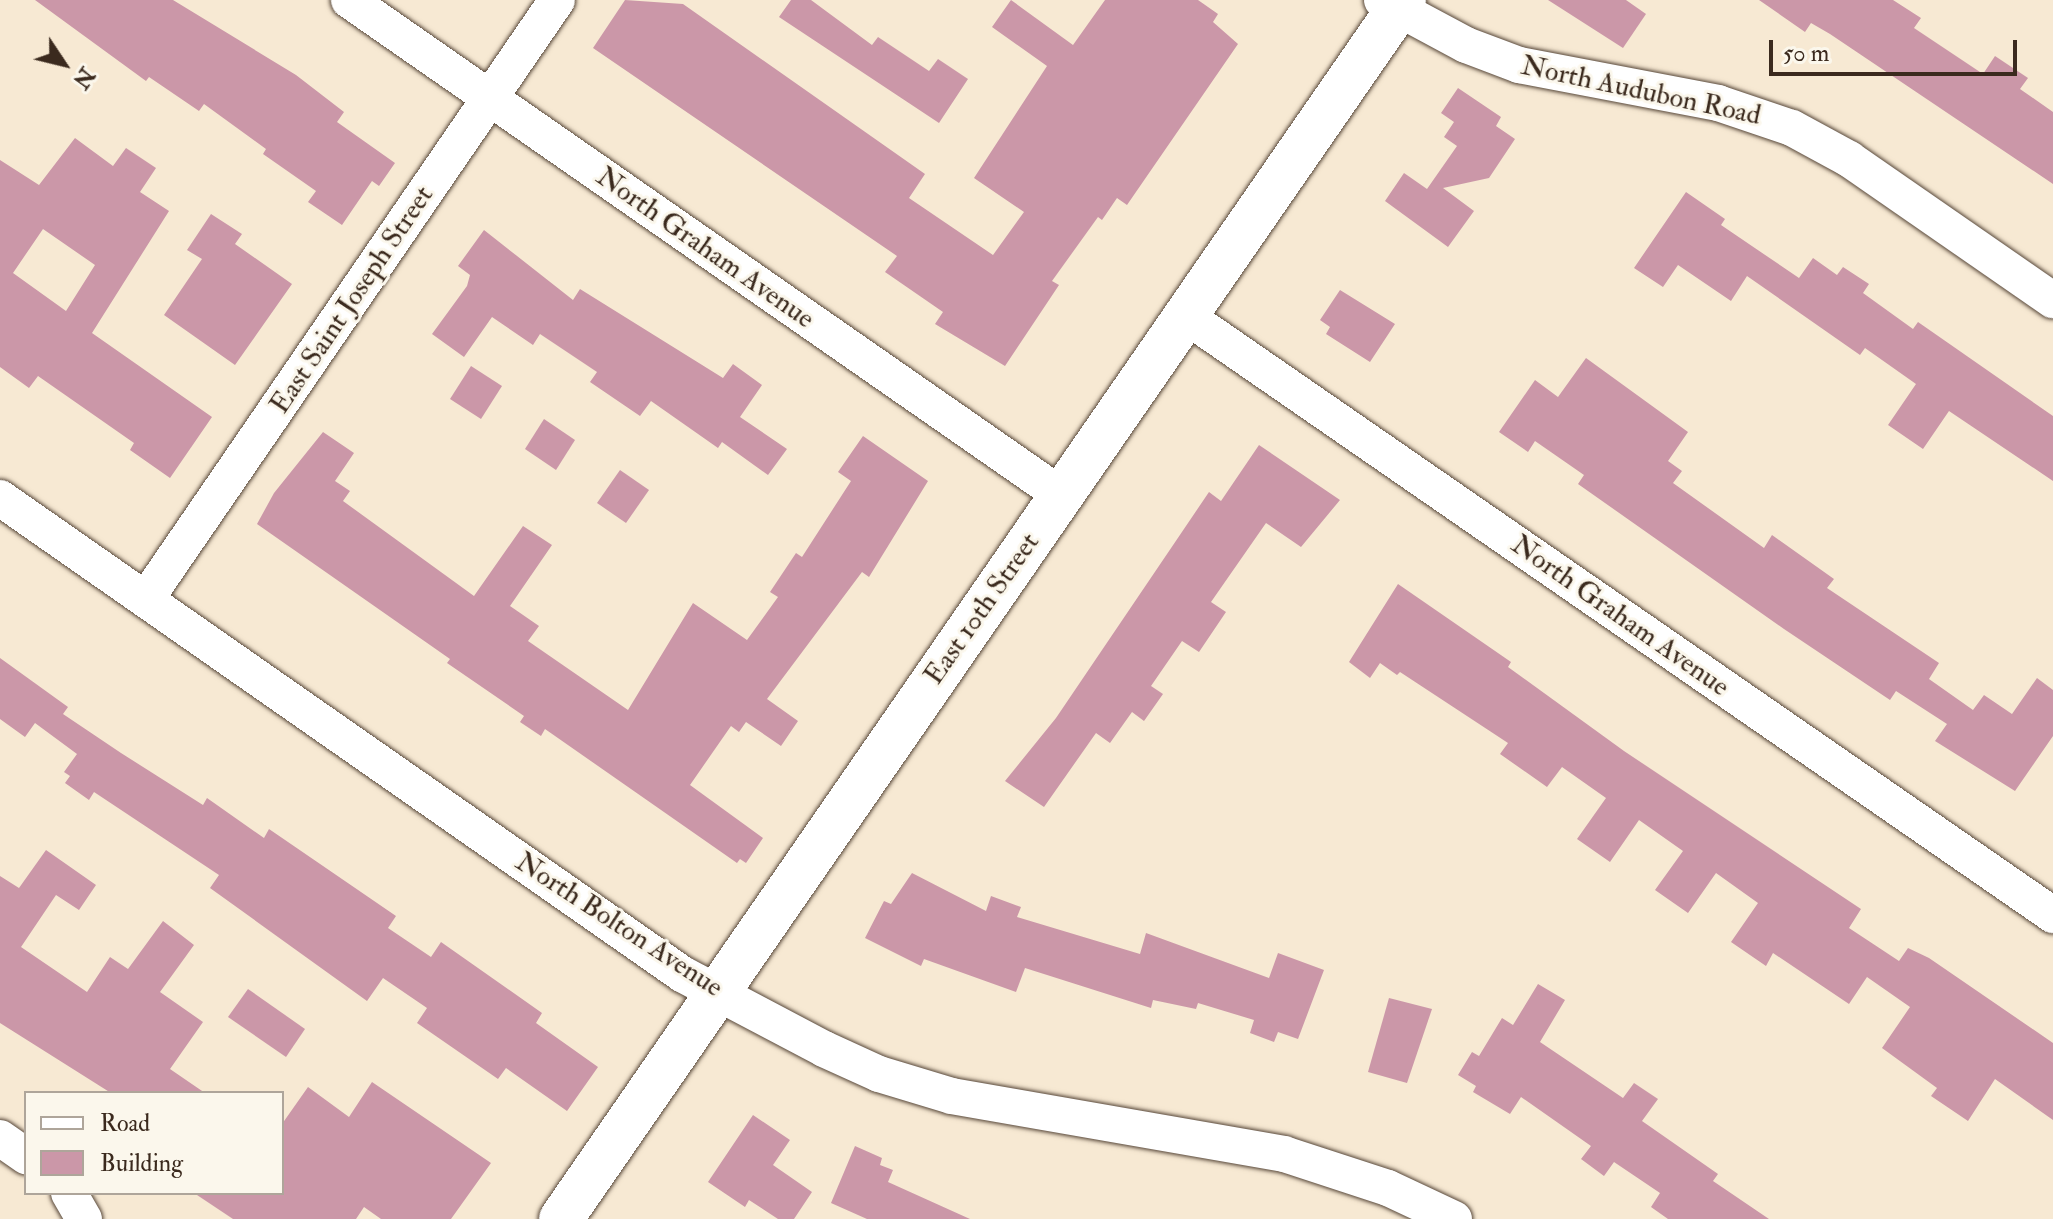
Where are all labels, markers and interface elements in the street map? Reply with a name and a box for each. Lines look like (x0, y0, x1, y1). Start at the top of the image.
north arrow (24, 24, 104, 104)
scale bar (1773, 24, 2021, 74)
text: 50 m (1783, 38, 1829, 69)
street label: North Audubon Road (1518, 49, 1764, 133)
text: N (67, 62, 101, 94)
street label: North Graham Avenue (590, 160, 820, 336)
street label: East Saint Joseph Street (263, 180, 441, 420)
street label: East 10th Street (917, 527, 1047, 691)
street label: North Graham Avenue (1505, 528, 1735, 704)
street label: North Bolton Avenue (509, 845, 729, 1005)
legend (24, 1091, 284, 1195)
text: Road (100, 1108, 150, 1139)
text: Building (100, 1148, 183, 1179)

